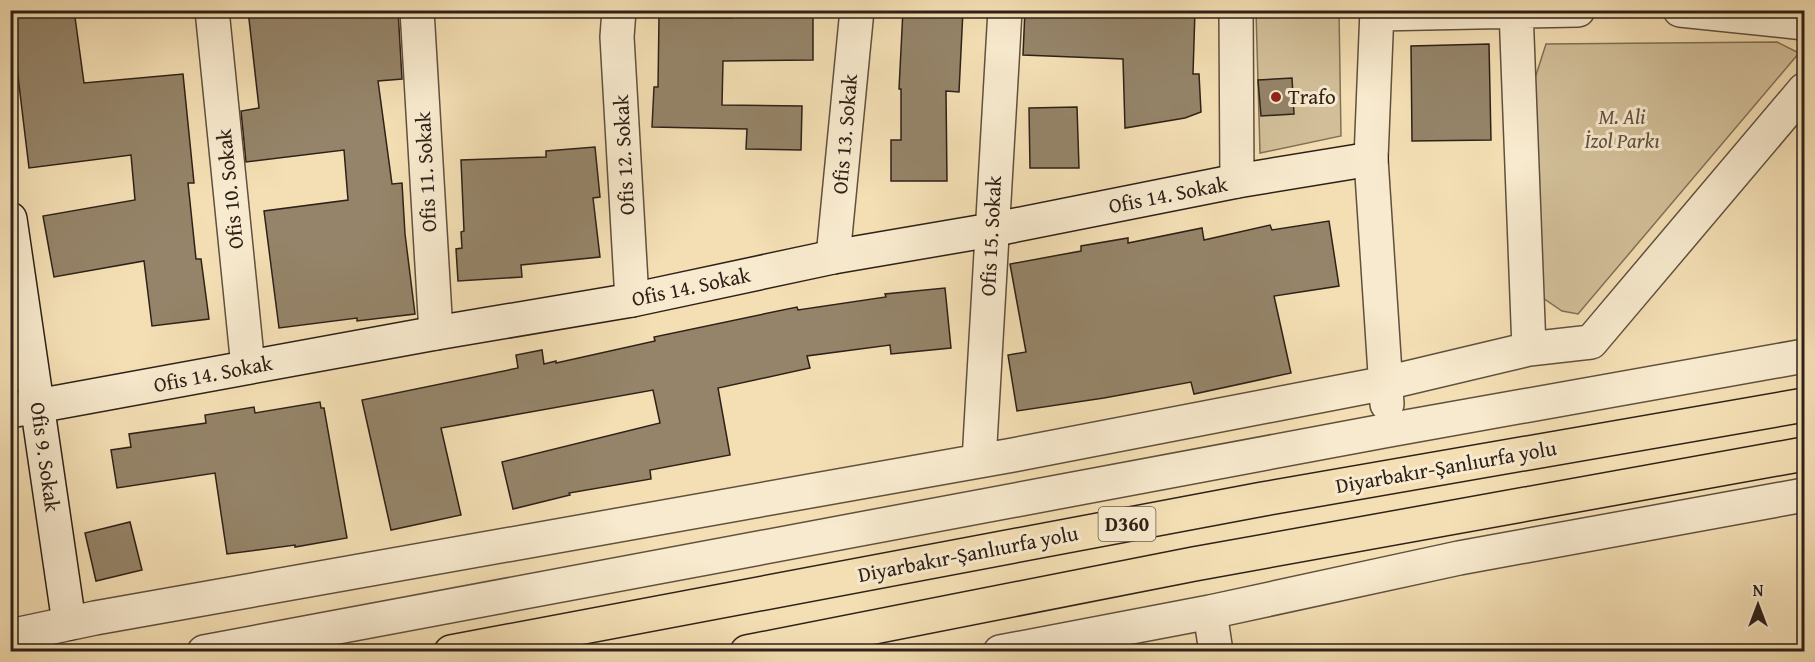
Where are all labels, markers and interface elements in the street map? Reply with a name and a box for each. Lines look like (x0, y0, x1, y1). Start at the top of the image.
street label: Ofis 13. Sokak (824, 72, 865, 195)
place label: Trafo (1288, 81, 1336, 112)
marker: Trafo (1269, 90, 1283, 104)
street label: Ofis 12. Sokak (605, 94, 642, 216)
park label: M. Ali İzol Parkı (1584, 101, 1660, 156)
street label: Ofis 11. Sokak (407, 111, 444, 233)
street label: Ofis 10. Sokak (208, 127, 251, 251)
street label: Ofis 14. Sokak (1106, 168, 1230, 221)
street label: Ofis 15. Sokak (972, 175, 1009, 297)
street label: Ofis 14. Sokak (629, 259, 753, 314)
street label: Ofis 14. Sokak (151, 347, 275, 400)
street label: Ofis 9. Sokak (22, 400, 69, 514)
street label: Diyarbakır-Şanlıurfa yolu (1333, 432, 1559, 501)
road number: D360 (1098, 507, 1156, 541)
street label: Diyarbakır-Şanlıurfa yolu (855, 517, 1081, 590)
north arrow (1728, 575, 1788, 635)
text: N (1753, 578, 1764, 602)

